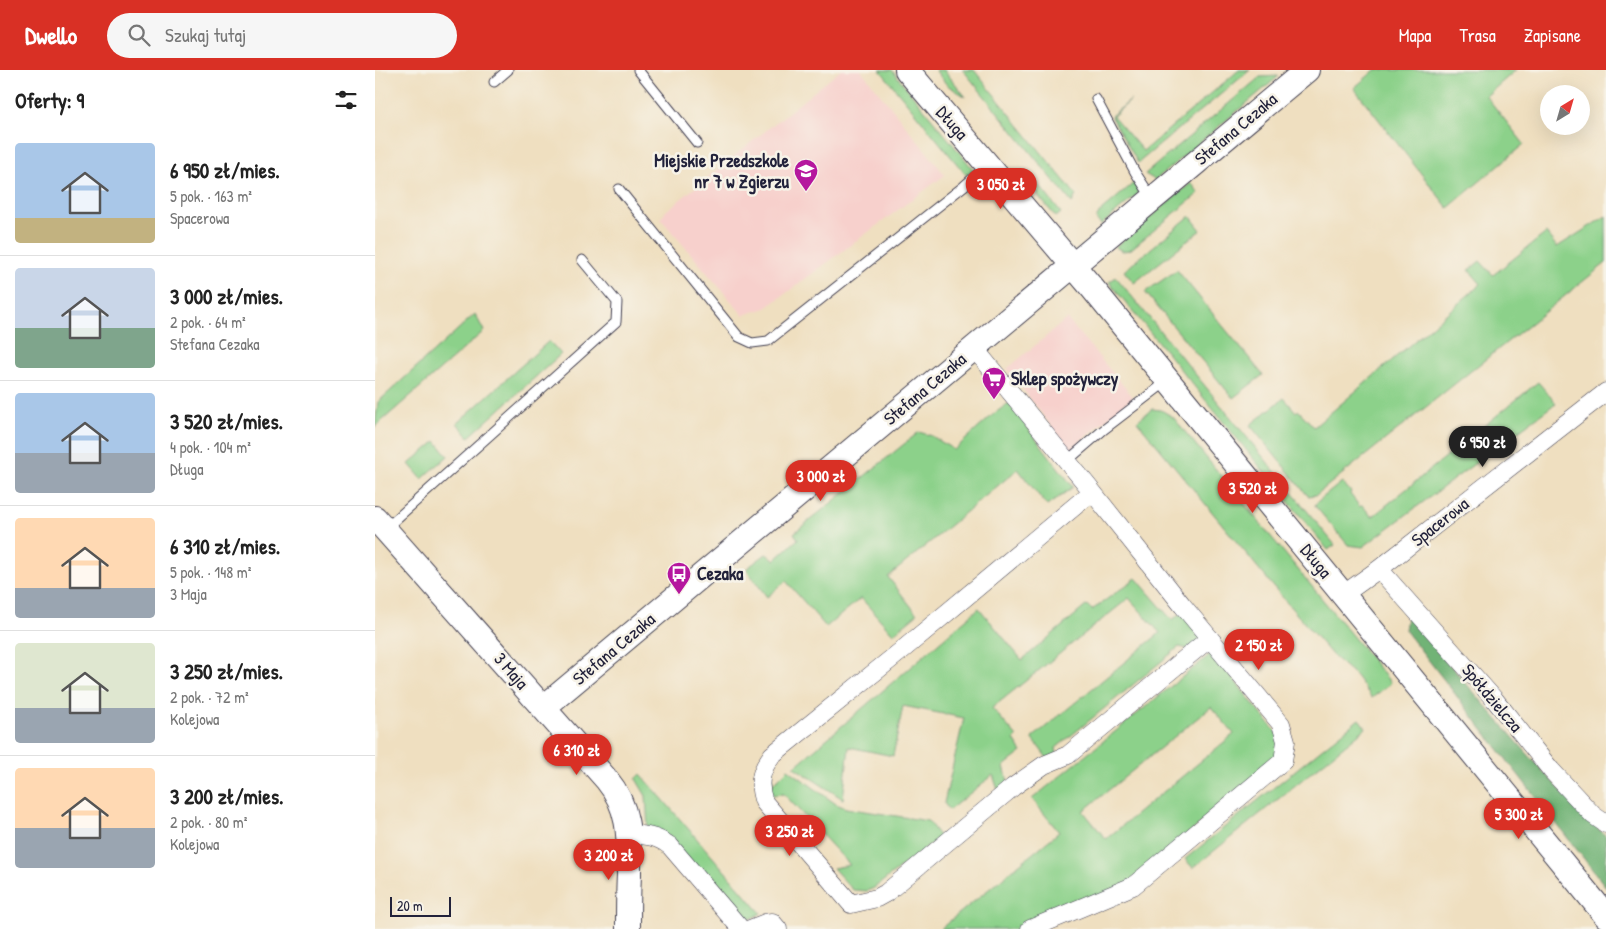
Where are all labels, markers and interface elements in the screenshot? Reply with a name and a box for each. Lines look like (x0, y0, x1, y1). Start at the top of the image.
search box (107, 13, 457, 58)
text: Dwello (25, 19, 77, 51)
icon: search (125, 21, 153, 49)
text: Szukaj tutaj (165, 22, 246, 48)
text: Mapa (1399, 23, 1431, 48)
text: Trasa (1459, 23, 1496, 48)
text: Zapisane (1524, 23, 1581, 48)
north arrow (1540, 85, 1590, 135)
map controls (1540, 85, 1590, 135)
text: Oferty: 9 (15, 86, 84, 115)
icon: filters (332, 86, 360, 114)
street label: Stefana Cezaka (1189, 87, 1282, 171)
street label: Długa (931, 100, 974, 145)
place label: Miejskie Przedszkole nr 7 w Zgierzu (654, 148, 790, 195)
text: 6 950 zł/mies. (170, 156, 280, 185)
school or university icon: Miejskie Przedszkole nr 7 w Zgierzu (793, 158, 819, 192)
icon: home (55, 163, 115, 223)
pin: 3 050 zł (949, 168, 1053, 210)
text: 3 050 zł (977, 173, 1025, 195)
text: 5 pok. · 163 m² (170, 185, 252, 207)
text: Spacerowa (170, 207, 229, 229)
text: 3 000 zł/mies. (170, 282, 283, 311)
icon: home (55, 288, 115, 348)
text: 2 pok. · 64 m² (170, 311, 246, 333)
text: Stefana Cezaka (170, 333, 260, 355)
street label: Stefana Cezaka (878, 347, 971, 431)
supermarket icon: Sklep spożywczy (981, 366, 1007, 400)
place label: Sklep spożywczy (1011, 366, 1119, 392)
text: 3 520 zł/mies. (170, 407, 283, 436)
icon: home (55, 413, 115, 473)
pin: 6 950 zł (1431, 426, 1535, 468)
text: 6 950 zł (1460, 431, 1506, 453)
text: 4 pok. · 104 m² (170, 436, 251, 458)
text: Długa (170, 458, 203, 480)
pin: 3 000 zł (769, 460, 873, 502)
text: 3 000 zł (797, 465, 845, 487)
pin: 3 520 zł (1201, 472, 1305, 514)
text: 3 520 zł (1229, 477, 1277, 499)
street label: Spacerowa (1406, 491, 1474, 552)
text: 6 310 zł/mies. (170, 532, 280, 561)
icon: home (55, 538, 115, 598)
street label: Długa (1295, 538, 1338, 583)
text: 5 pok. · 148 m² (170, 561, 251, 583)
bus stop icon: Cezaka (666, 561, 692, 595)
place label: Cezaka (697, 561, 744, 586)
text: 3 Maja (170, 583, 207, 605)
street label: Stefana Cezaka (567, 607, 660, 691)
pin: 2 150 zł (1207, 628, 1311, 671)
text: 2 150 zł (1235, 634, 1283, 656)
street label: 3 Maja (488, 647, 534, 694)
text: 3 250 zł/mies. (170, 657, 283, 686)
street label: Spółdzielcza (1456, 658, 1528, 737)
icon: home (55, 663, 115, 723)
text: 2 pok. · 72 m² (170, 686, 249, 708)
text: Kolejowa (170, 708, 219, 730)
pin: 6 310 zł (525, 734, 629, 776)
text: 6 310 zł (554, 739, 600, 761)
text: 3 200 zł/mies. (170, 782, 283, 811)
icon: home (55, 788, 115, 848)
pin: 5 300 zł (1467, 798, 1571, 840)
text: 5 300 zł (1495, 803, 1543, 825)
text: 2 pok. · 80 m² (170, 811, 247, 833)
pin: 3 250 zł (738, 814, 842, 857)
text: 3 250 zł (766, 820, 814, 842)
text: Kolejowa (170, 833, 219, 855)
pin: 3 200 zł (557, 838, 661, 881)
text: 3 200 zł (584, 844, 634, 866)
scale bar (390, 894, 451, 917)
text: 20 m (397, 896, 423, 915)

